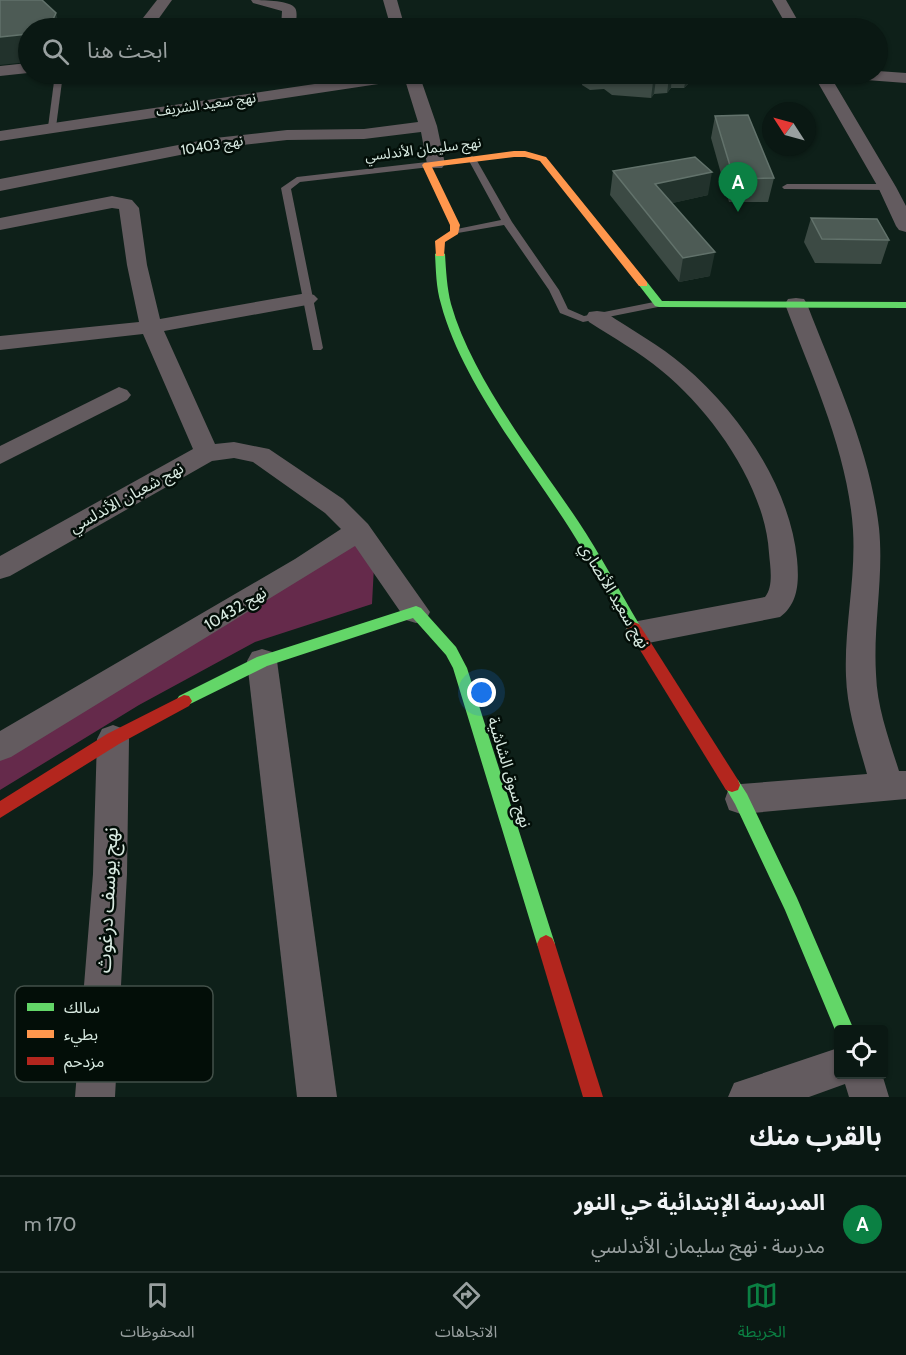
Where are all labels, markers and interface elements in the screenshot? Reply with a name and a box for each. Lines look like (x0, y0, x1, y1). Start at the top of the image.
search box (18, 18, 888, 84)
icon: search (39, 35, 72, 68)
text: ابحث هنا (87, 37, 168, 64)
street label: نهج سعيد الشريف (155, 88, 258, 122)
north arrow (762, 102, 816, 156)
street label: نهج 10403 (180, 131, 245, 161)
street label: نهج سليمان الأندلسي (364, 133, 483, 167)
pin: A (718, 162, 758, 212)
street label: نهج شعبان الأندلسي (66, 458, 188, 539)
street label: نهج سعيد الأنصاري (573, 539, 654, 653)
street label: نهج 10432 (201, 582, 271, 637)
your location (467, 678, 496, 707)
street label: نهج سوق الشاشية (481, 714, 535, 831)
street label: نهج يوسف درغوث (91, 826, 126, 974)
legend (15, 986, 213, 1082)
text: سالك (64, 998, 100, 1017)
text: بطيء (64, 1025, 98, 1047)
map controls (834, 1025, 888, 1079)
button: locate (834, 1025, 888, 1079)
text: مزدحم (64, 1052, 104, 1074)
text: بالقرب منك (749, 1120, 882, 1152)
text: المدرسة الإبتدائية حي النور (574, 1189, 825, 1216)
text: 170 m (24, 1212, 76, 1236)
text: A (856, 1212, 869, 1236)
text: مدرسة · نهج سليمان الأندلسي (591, 1234, 825, 1258)
tab: المحفوظات (120, 1279, 194, 1349)
tab: الاتجاهات (435, 1279, 497, 1349)
tab: الخريطة (738, 1279, 786, 1349)

